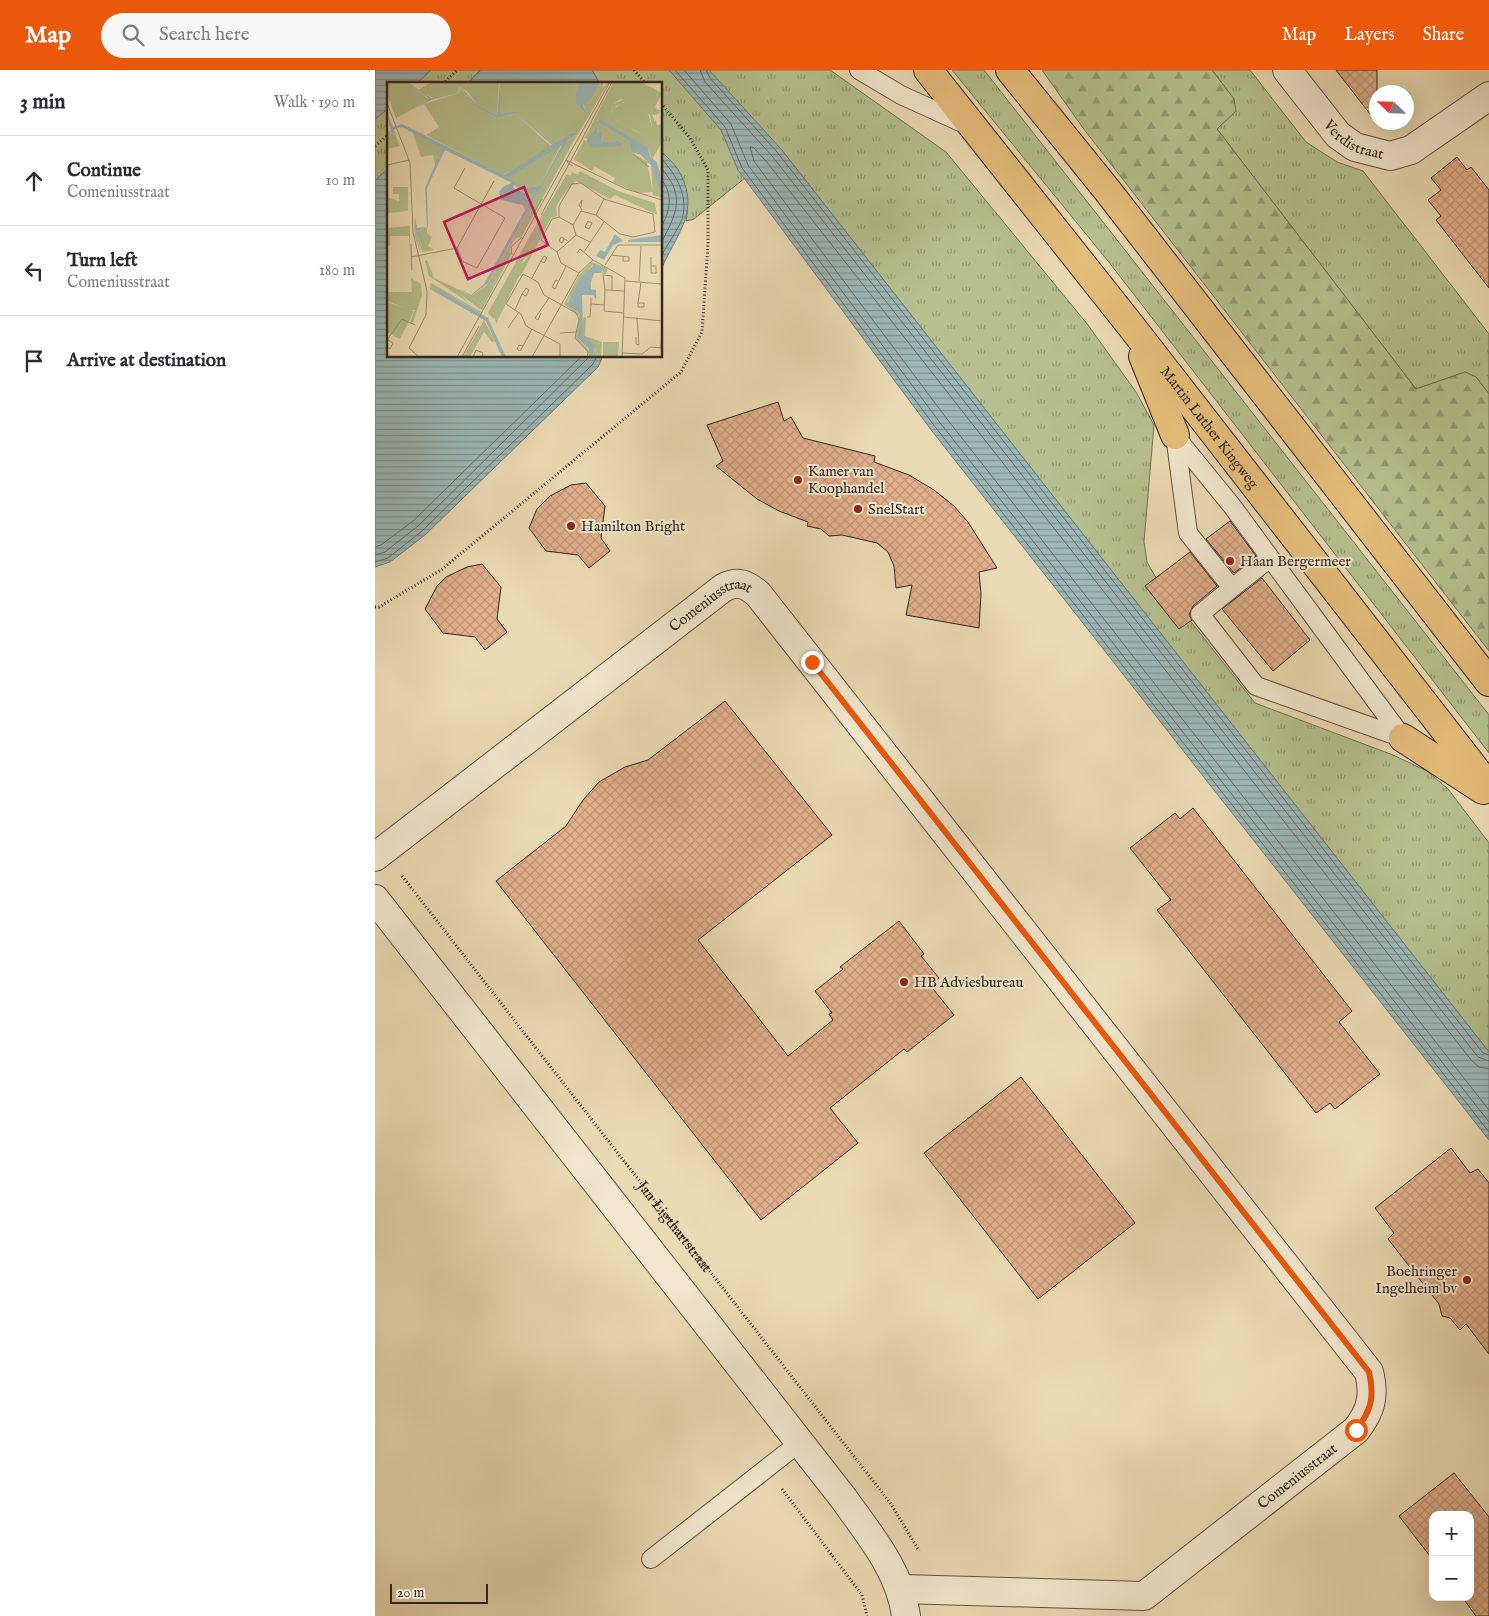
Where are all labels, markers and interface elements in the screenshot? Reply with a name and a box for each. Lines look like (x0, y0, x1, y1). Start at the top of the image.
search box (101, 13, 451, 58)
text: Map (25, 20, 71, 51)
icon: search (119, 21, 147, 49)
text: Search here (159, 23, 250, 47)
text: Map (1282, 24, 1316, 47)
text: Layers (1344, 24, 1395, 47)
text: Share (1423, 24, 1464, 47)
inset map (387, 82, 663, 358)
north arrow (1369, 85, 1414, 130)
text: 3 min (20, 89, 65, 116)
text: Walk · 190 m (274, 93, 355, 113)
street label: Verdistraat (1319, 115, 1386, 164)
text: Continue (67, 159, 141, 183)
icon: ahead (20, 167, 48, 195)
text: 10 m (325, 171, 355, 191)
text: Comeniusstraat (67, 183, 170, 203)
text: Turn left (67, 249, 138, 273)
icon: left (20, 257, 48, 285)
text: 180 m (319, 261, 355, 281)
text: Comeniusstraat (67, 273, 170, 293)
icon: arrive (20, 347, 48, 375)
text: Arrive at destination (67, 349, 226, 373)
street label: Martin Luther Kingweg (1156, 363, 1263, 493)
place label: Kamer van Koophandel (808, 462, 885, 498)
marker: Kamer van Koophandel (792, 474, 804, 486)
place label: SnelStart (868, 500, 925, 519)
marker: SnelStart (852, 503, 864, 515)
place label: Hamilton Bright (581, 517, 685, 536)
marker: Hamilton Bright (565, 520, 577, 532)
place label: Haan Bergermeer (1240, 552, 1351, 571)
marker: Haan Bergermeer (1224, 555, 1236, 567)
street label: Comeniusstraat (665, 575, 756, 636)
route end (801, 651, 824, 674)
place label: HB Adviesbureau (914, 973, 1023, 992)
marker: HB Adviesbureau (898, 976, 910, 988)
street label: Jan Ligthartstraat (632, 1176, 716, 1276)
place label: Boehringer Ingelheim bv (1375, 1262, 1457, 1298)
marker: Boehringer Ingelheim bv (1461, 1274, 1473, 1286)
route start (1345, 1419, 1368, 1442)
street label: Comeniusstraat (1254, 1439, 1341, 1514)
map controls (1429, 1511, 1474, 1601)
button: + (1429, 1511, 1474, 1556)
button: − (1429, 1556, 1474, 1601)
scale bar (390, 1581, 487, 1604)
text: 20 m (397, 1584, 424, 1602)

